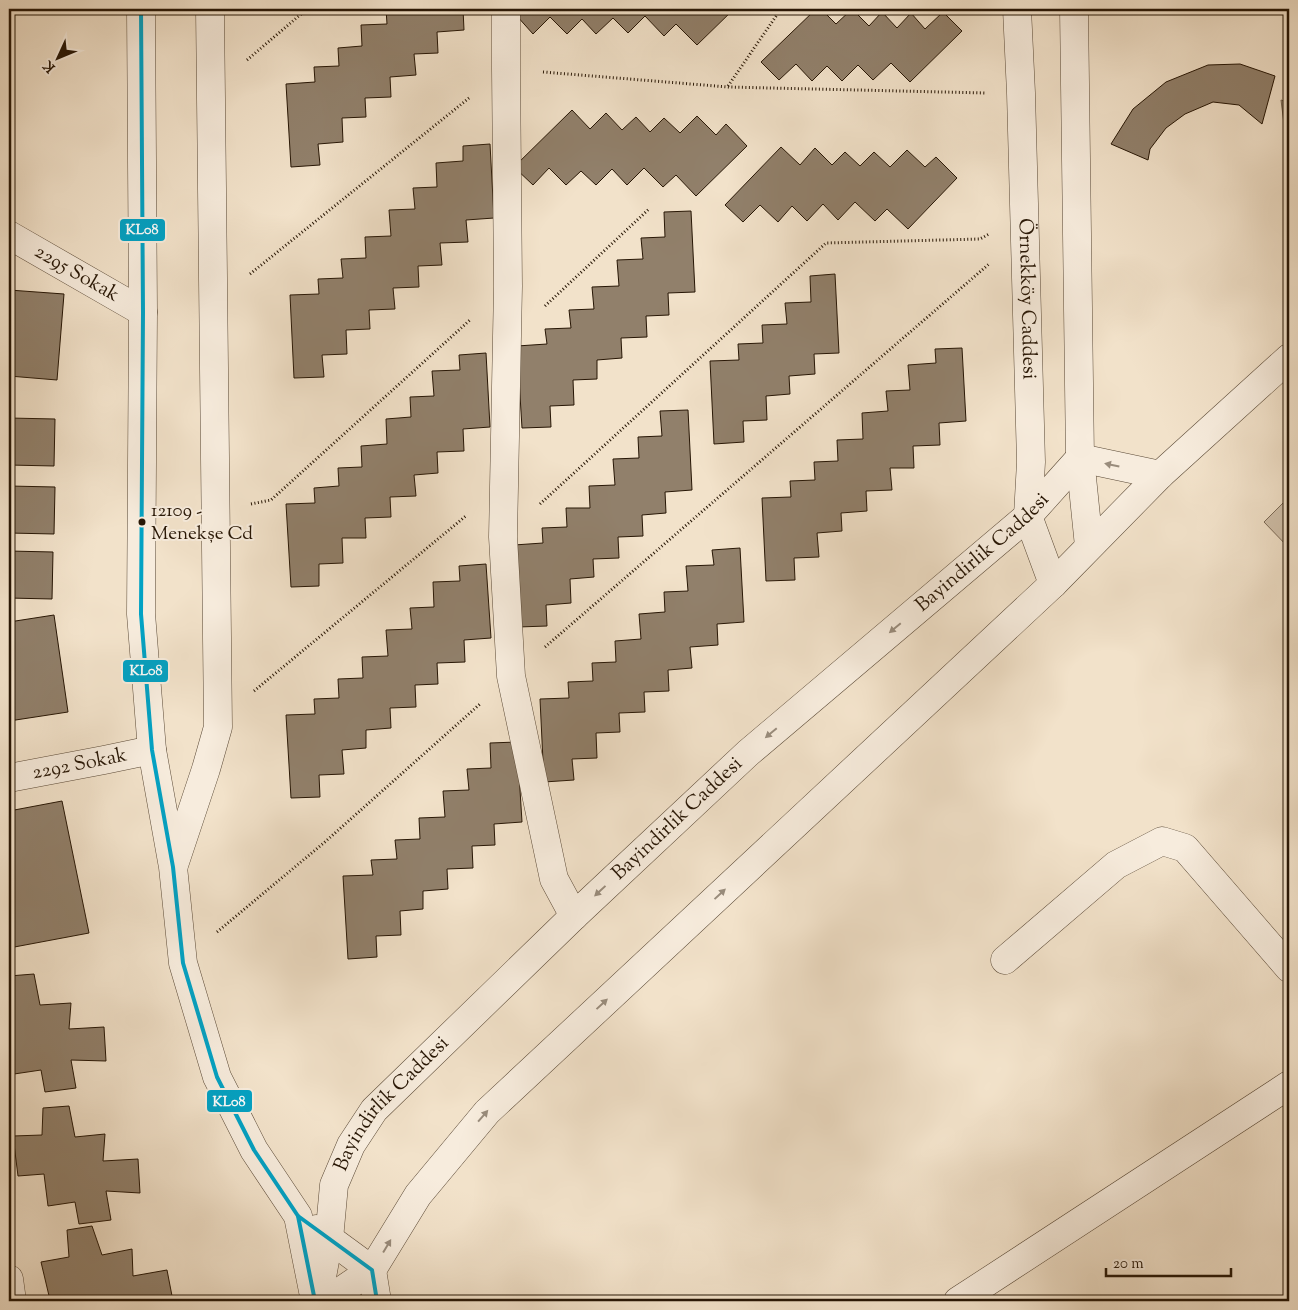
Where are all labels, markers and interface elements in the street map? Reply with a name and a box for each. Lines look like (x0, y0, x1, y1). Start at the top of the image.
north arrow (32, 32, 82, 82)
text: K (39, 54, 61, 76)
line badge: KL08 (119, 218, 166, 242)
street label: Örnekköy Caddesi (1010, 218, 1043, 380)
text: KL08 (126, 221, 158, 241)
street label: 2295 Sokak (29, 238, 125, 310)
one-way arrow (1104, 460, 1120, 468)
street label: Bayindirlik Caddesi (909, 486, 1057, 620)
place label: 12109 - Menekşe Cd (151, 498, 253, 548)
marker: 12109 - Menekşe Cd (137, 517, 147, 527)
one-way arrow (889, 623, 902, 634)
line badge: KL08 (122, 659, 169, 683)
text: KL08 (130, 662, 162, 682)
one-way arrow (765, 728, 778, 739)
street label: 2292 Sokak (30, 741, 130, 788)
street label: Bayindirlik Caddesi (606, 750, 750, 888)
one-way arrow (595, 885, 607, 897)
one-way arrow (714, 888, 727, 899)
one-way arrow (595, 998, 607, 1010)
street label: Bayindirlik Caddesi (327, 1030, 456, 1176)
line badge: KL08 (206, 1089, 253, 1113)
text: KL08 (213, 1093, 245, 1113)
one-way arrow (478, 1110, 489, 1123)
one-way arrow (382, 1240, 391, 1253)
scale bar (1106, 1245, 1230, 1277)
text: 20 m (1113, 1254, 1144, 1275)

